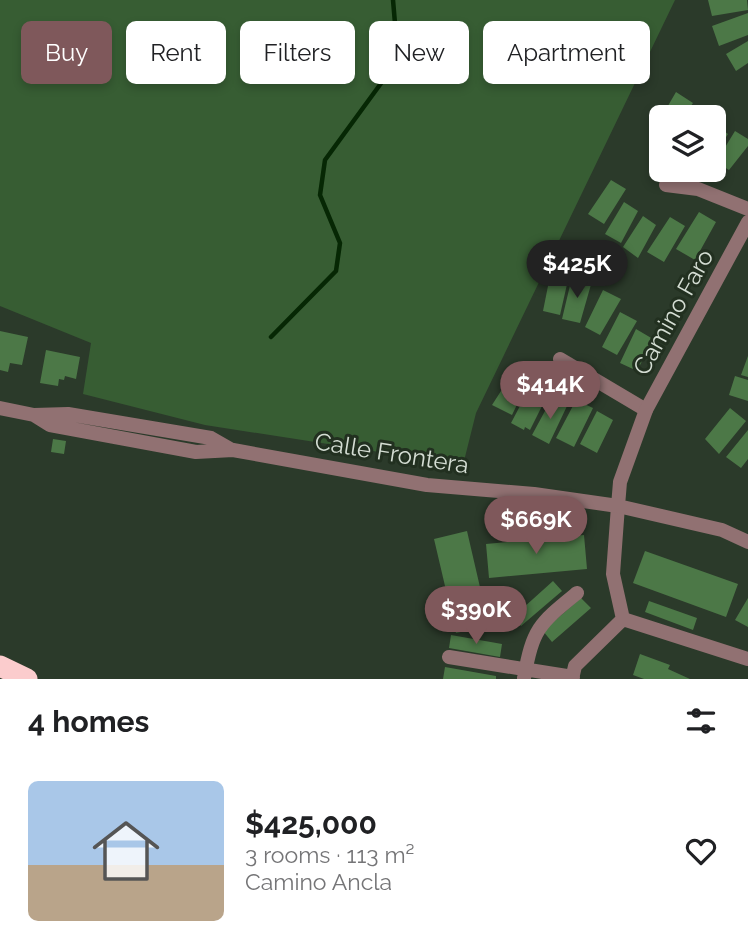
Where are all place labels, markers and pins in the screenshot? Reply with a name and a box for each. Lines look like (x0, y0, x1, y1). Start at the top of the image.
pin: $425K (528, 240, 626, 300)
pin: $414K (501, 362, 599, 421)
pin: $669K (487, 496, 585, 556)
pin: $390K (427, 586, 525, 646)

